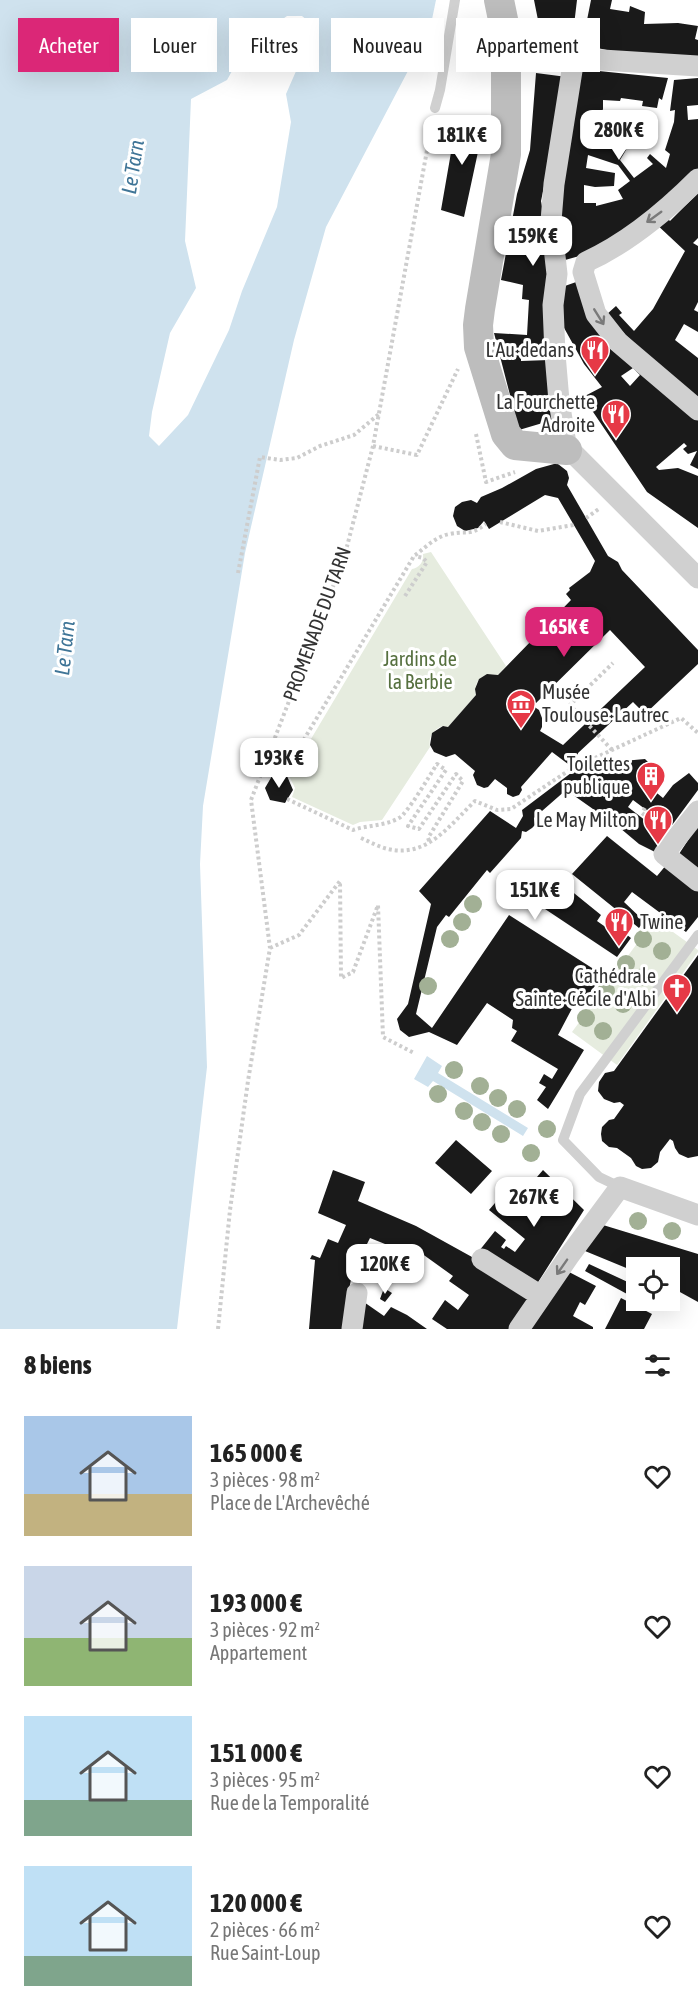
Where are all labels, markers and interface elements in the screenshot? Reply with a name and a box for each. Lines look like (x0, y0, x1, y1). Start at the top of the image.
chip: Acheter (18, 18, 119, 72)
chip: Louer (131, 18, 217, 72)
chip: Filtres (229, 18, 319, 72)
chip: Nouveau (331, 18, 444, 72)
chip: Appartement (456, 18, 600, 72)
pin: 280K € (570, 110, 668, 161)
pin: 181K € (413, 115, 511, 166)
text: 280K € (594, 118, 644, 141)
text: 181K € (437, 123, 487, 146)
water label: Le Tarn (116, 138, 148, 196)
one-way arrow (647, 211, 663, 224)
pin: 159K € (484, 216, 582, 267)
text: 159K € (508, 224, 558, 247)
one-way arrow (593, 308, 606, 325)
restaurant icon: L'Au-dedans (579, 334, 611, 376)
place label: L'Au-dedans (486, 338, 574, 361)
place label: La Fourchette Adroite (496, 390, 595, 436)
restaurant icon: La Fourchette Adroite (600, 398, 632, 440)
street label: PROMENADE DU TARN (278, 544, 355, 704)
pin: 165K € (515, 607, 613, 658)
text: 165K € (539, 615, 589, 638)
water label: Le Tarn (49, 619, 79, 676)
park label: Jardins de la Berbie (383, 647, 457, 693)
place label: Musée Toulouse-Lautrec (542, 680, 669, 726)
museum icon: Musée Toulouse-Lautrec (505, 688, 537, 730)
pin: 193K € (230, 738, 328, 789)
text: 193K € (254, 746, 304, 769)
place label: Toilettes publique (563, 752, 630, 798)
building icon: Toilettes publique (635, 760, 667, 802)
restaurant icon: Le May Milton (642, 804, 674, 846)
place label: Le May Milton (536, 808, 637, 831)
pin: 151K € (486, 870, 584, 921)
text: 151K € (510, 878, 560, 901)
restaurant icon: Twine (603, 906, 635, 948)
place label: Twine (640, 910, 683, 933)
place label: Cathédrale Sainte-Cécile d'Albi (516, 964, 656, 1010)
church icon: Cathédrale Sainte-Cécile d'Albi (661, 972, 693, 1014)
pin: 267K € (485, 1177, 583, 1228)
text: 267K € (509, 1185, 559, 1208)
pin: 120K € (336, 1244, 434, 1295)
text: 120K € (360, 1252, 410, 1275)
map controls (626, 1257, 680, 1311)
button: locate (626, 1257, 680, 1311)
one-way arrow (556, 1258, 568, 1274)
icon: filters (641, 1349, 674, 1382)
text: 8 biens (24, 1350, 92, 1380)
text: 165 000 € (210, 1438, 302, 1468)
icon: home (72, 1440, 144, 1512)
icon: heart (641, 1460, 674, 1493)
text: 3 pièces · 98 m² (210, 1468, 320, 1491)
text: Place de L'Archevêché (210, 1491, 370, 1514)
text: 193 000 € (210, 1588, 302, 1618)
icon: home (72, 1590, 144, 1662)
icon: heart (641, 1610, 674, 1643)
text: 3 pièces · 92 m² (210, 1618, 320, 1641)
text: Appartement (210, 1641, 307, 1664)
text: 151 000 € (210, 1738, 302, 1768)
icon: home (72, 1740, 144, 1812)
icon: heart (641, 1760, 674, 1793)
text: 3 pièces · 95 m² (210, 1768, 320, 1791)
text: Rue de la Temporalité (210, 1791, 369, 1814)
text: 120 000 € (210, 1888, 302, 1918)
icon: home (72, 1890, 144, 1962)
icon: heart (641, 1910, 674, 1943)
text: 2 pièces · 66 m² (210, 1918, 320, 1941)
text: Rue Saint-Loup (210, 1941, 321, 1964)

